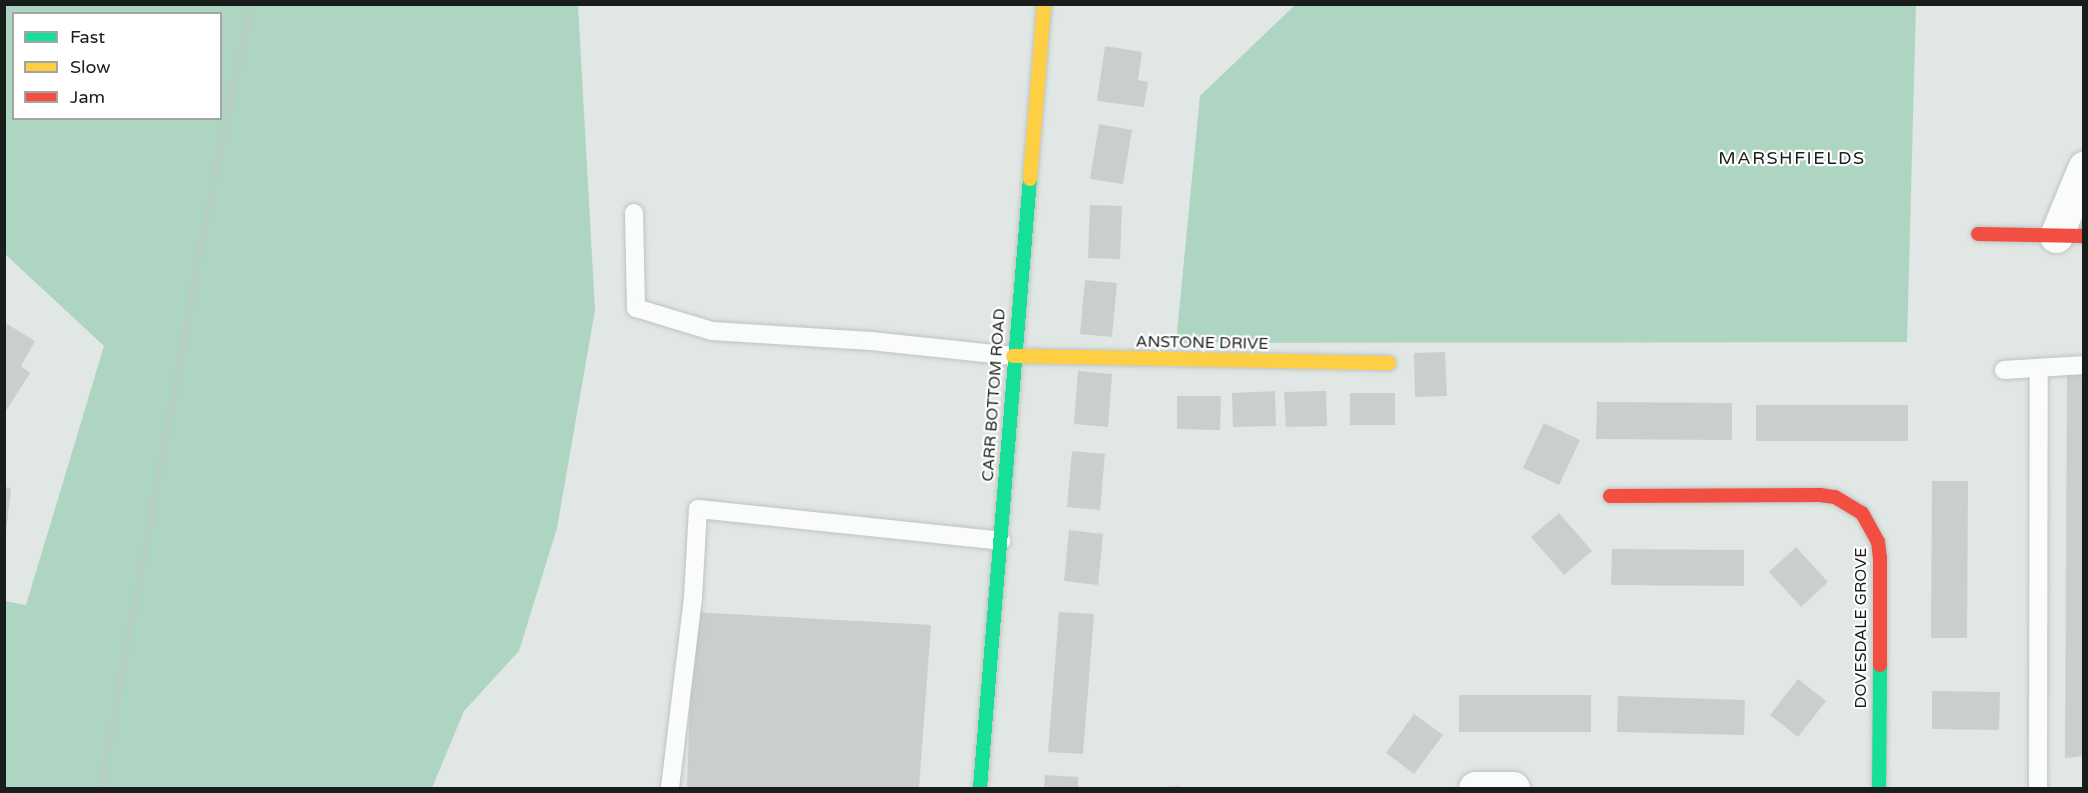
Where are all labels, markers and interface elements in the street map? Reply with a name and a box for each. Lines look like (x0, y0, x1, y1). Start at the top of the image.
legend (12, 12, 222, 120)
text: Fast (70, 26, 105, 48)
text: Slow (70, 56, 111, 78)
text: Jam (70, 86, 105, 108)
district label: MARSHFIELDS (1718, 147, 1866, 169)
street label: CARR BOTTOM ROAD (978, 308, 1010, 482)
street label: ANSTONE DRIVE (1135, 332, 1269, 354)
street label: DOVESDALE GROVE (1851, 548, 1871, 708)

